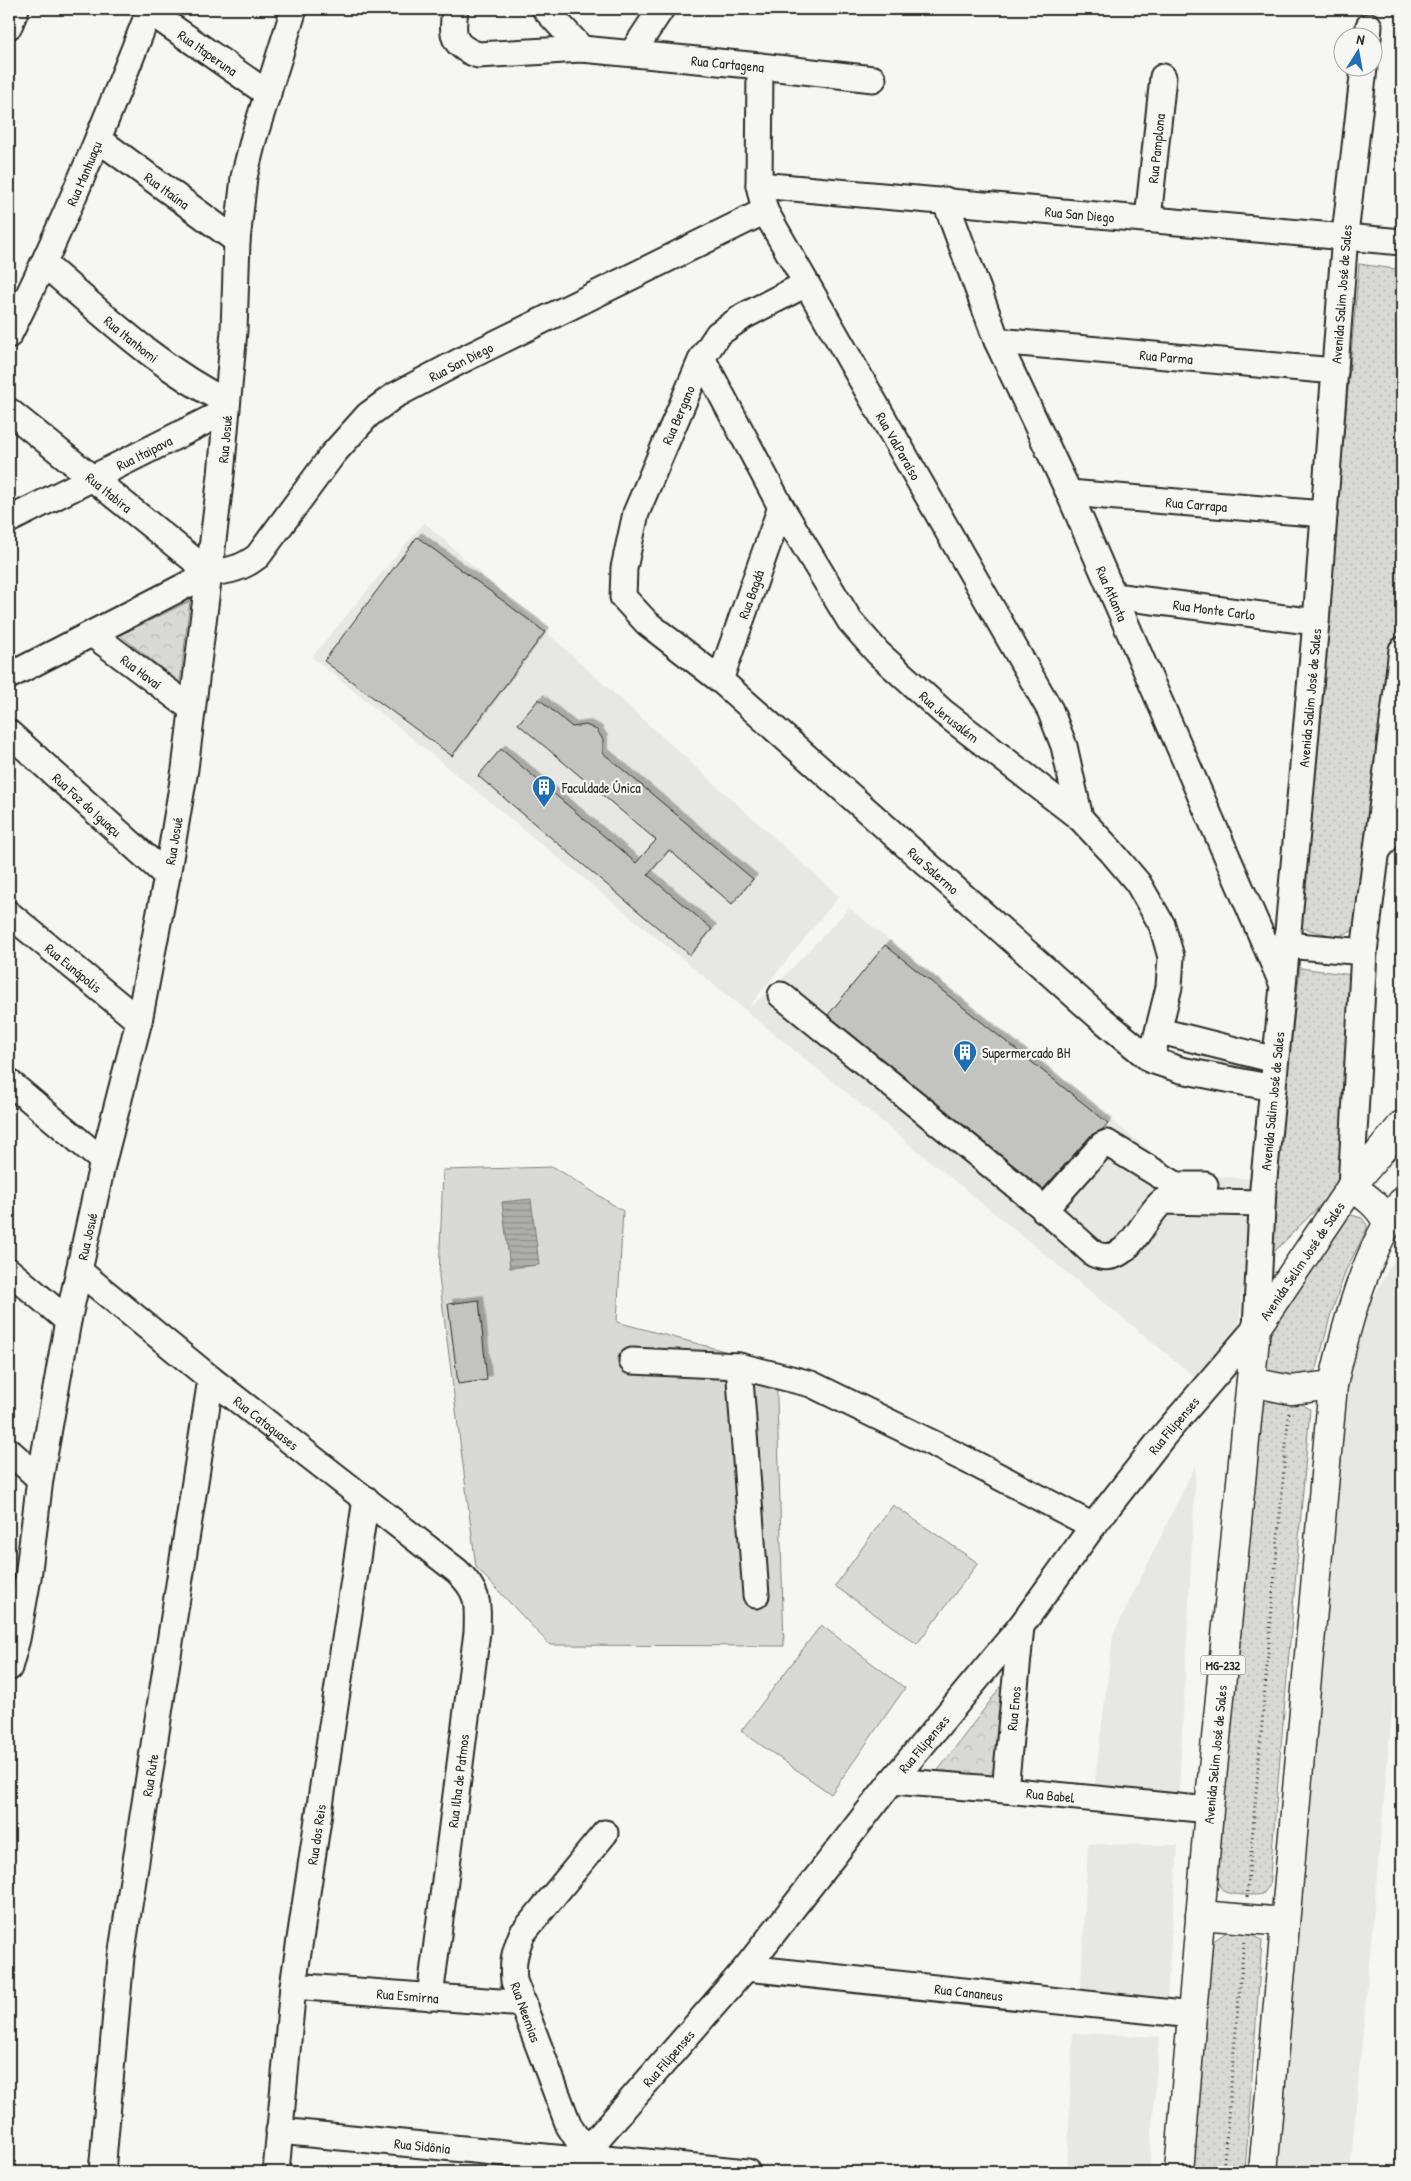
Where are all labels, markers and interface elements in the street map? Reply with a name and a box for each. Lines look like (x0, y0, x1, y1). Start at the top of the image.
street label: Rua Itaperuna (174, 25, 242, 80)
north arrow (1334, 28, 1384, 78)
text: N (1355, 29, 1367, 49)
street label: Rua Cartagena (690, 50, 766, 76)
street label: Rua Pamplona (1142, 112, 1169, 184)
street label: Rua Manhuaçu (61, 138, 106, 209)
street label: Rua Itaúna (141, 167, 194, 213)
street label: Rua San Diego (1044, 201, 1116, 226)
street label: Avenida Salim José de Sales (1326, 224, 1356, 364)
street label: Rua Itanhomi (100, 311, 163, 366)
street label: Rua San Diego (425, 337, 496, 385)
street label: Rua Parma (1139, 344, 1194, 368)
street label: Rua Bergano (657, 382, 700, 448)
street label: Rua ValParaíso (872, 408, 926, 483)
street label: Rua Josué (213, 414, 236, 464)
street label: Rua Itaipava (113, 430, 175, 474)
street label: Rua Itabira (82, 468, 137, 517)
street label: Rua Carrapa (1165, 492, 1229, 516)
street label: Rua Atlanta (1092, 563, 1133, 624)
street label: Rua Bagdá (733, 567, 768, 621)
street label: Rua Monte Carlo (1172, 594, 1257, 624)
street label: Avenida Salim José de Sales (1293, 628, 1325, 768)
street label: Rua Havaí (117, 649, 166, 693)
street label: Rua Jerusalém (916, 686, 984, 746)
street label: Rua Foz do Iguaçu (49, 768, 126, 841)
building icon: Faculdade Única (531, 774, 557, 808)
place label: Faculdade Única (561, 778, 641, 797)
street label: Rua Josué (160, 815, 186, 866)
street label: Rua Salermo (904, 842, 964, 898)
street label: Rua Eunápolis (41, 938, 106, 996)
street label: Avenida Salim José de Sales (1255, 1031, 1288, 1171)
building icon: Supermercado BH (952, 1039, 978, 1073)
place label: Supermercado BH (982, 1043, 1071, 1063)
street label: Avenida Selim José de Sales (1255, 1197, 1348, 1324)
street label: Rua Josué (72, 1210, 101, 1262)
street label: Rua Cataguases (230, 1391, 303, 1454)
street label: Rua Filipenses (1143, 1392, 1203, 1458)
road number: MG-232 (1200, 1656, 1246, 1674)
street label: Avenida Selim José de Sales (1198, 1684, 1231, 1825)
street label: Rua Enos (1001, 1685, 1025, 1731)
street label: Rua Filipenses (894, 1710, 953, 1776)
street label: Rua Ilha de Patmos (443, 1733, 473, 1829)
street label: Rua Rute (137, 1752, 162, 1798)
street label: Rua Babel (1025, 1783, 1076, 1806)
street label: Rua dos Reis (302, 1803, 330, 1866)
street label: Rua Cananeus (934, 1978, 1004, 2005)
street label: Rua Neemias (506, 1979, 546, 2045)
street label: Rua Esmirna (376, 1983, 440, 2007)
street label: Rua Filipenses (638, 2025, 698, 2090)
street label: Rua Sidônia (393, 2133, 452, 2157)

